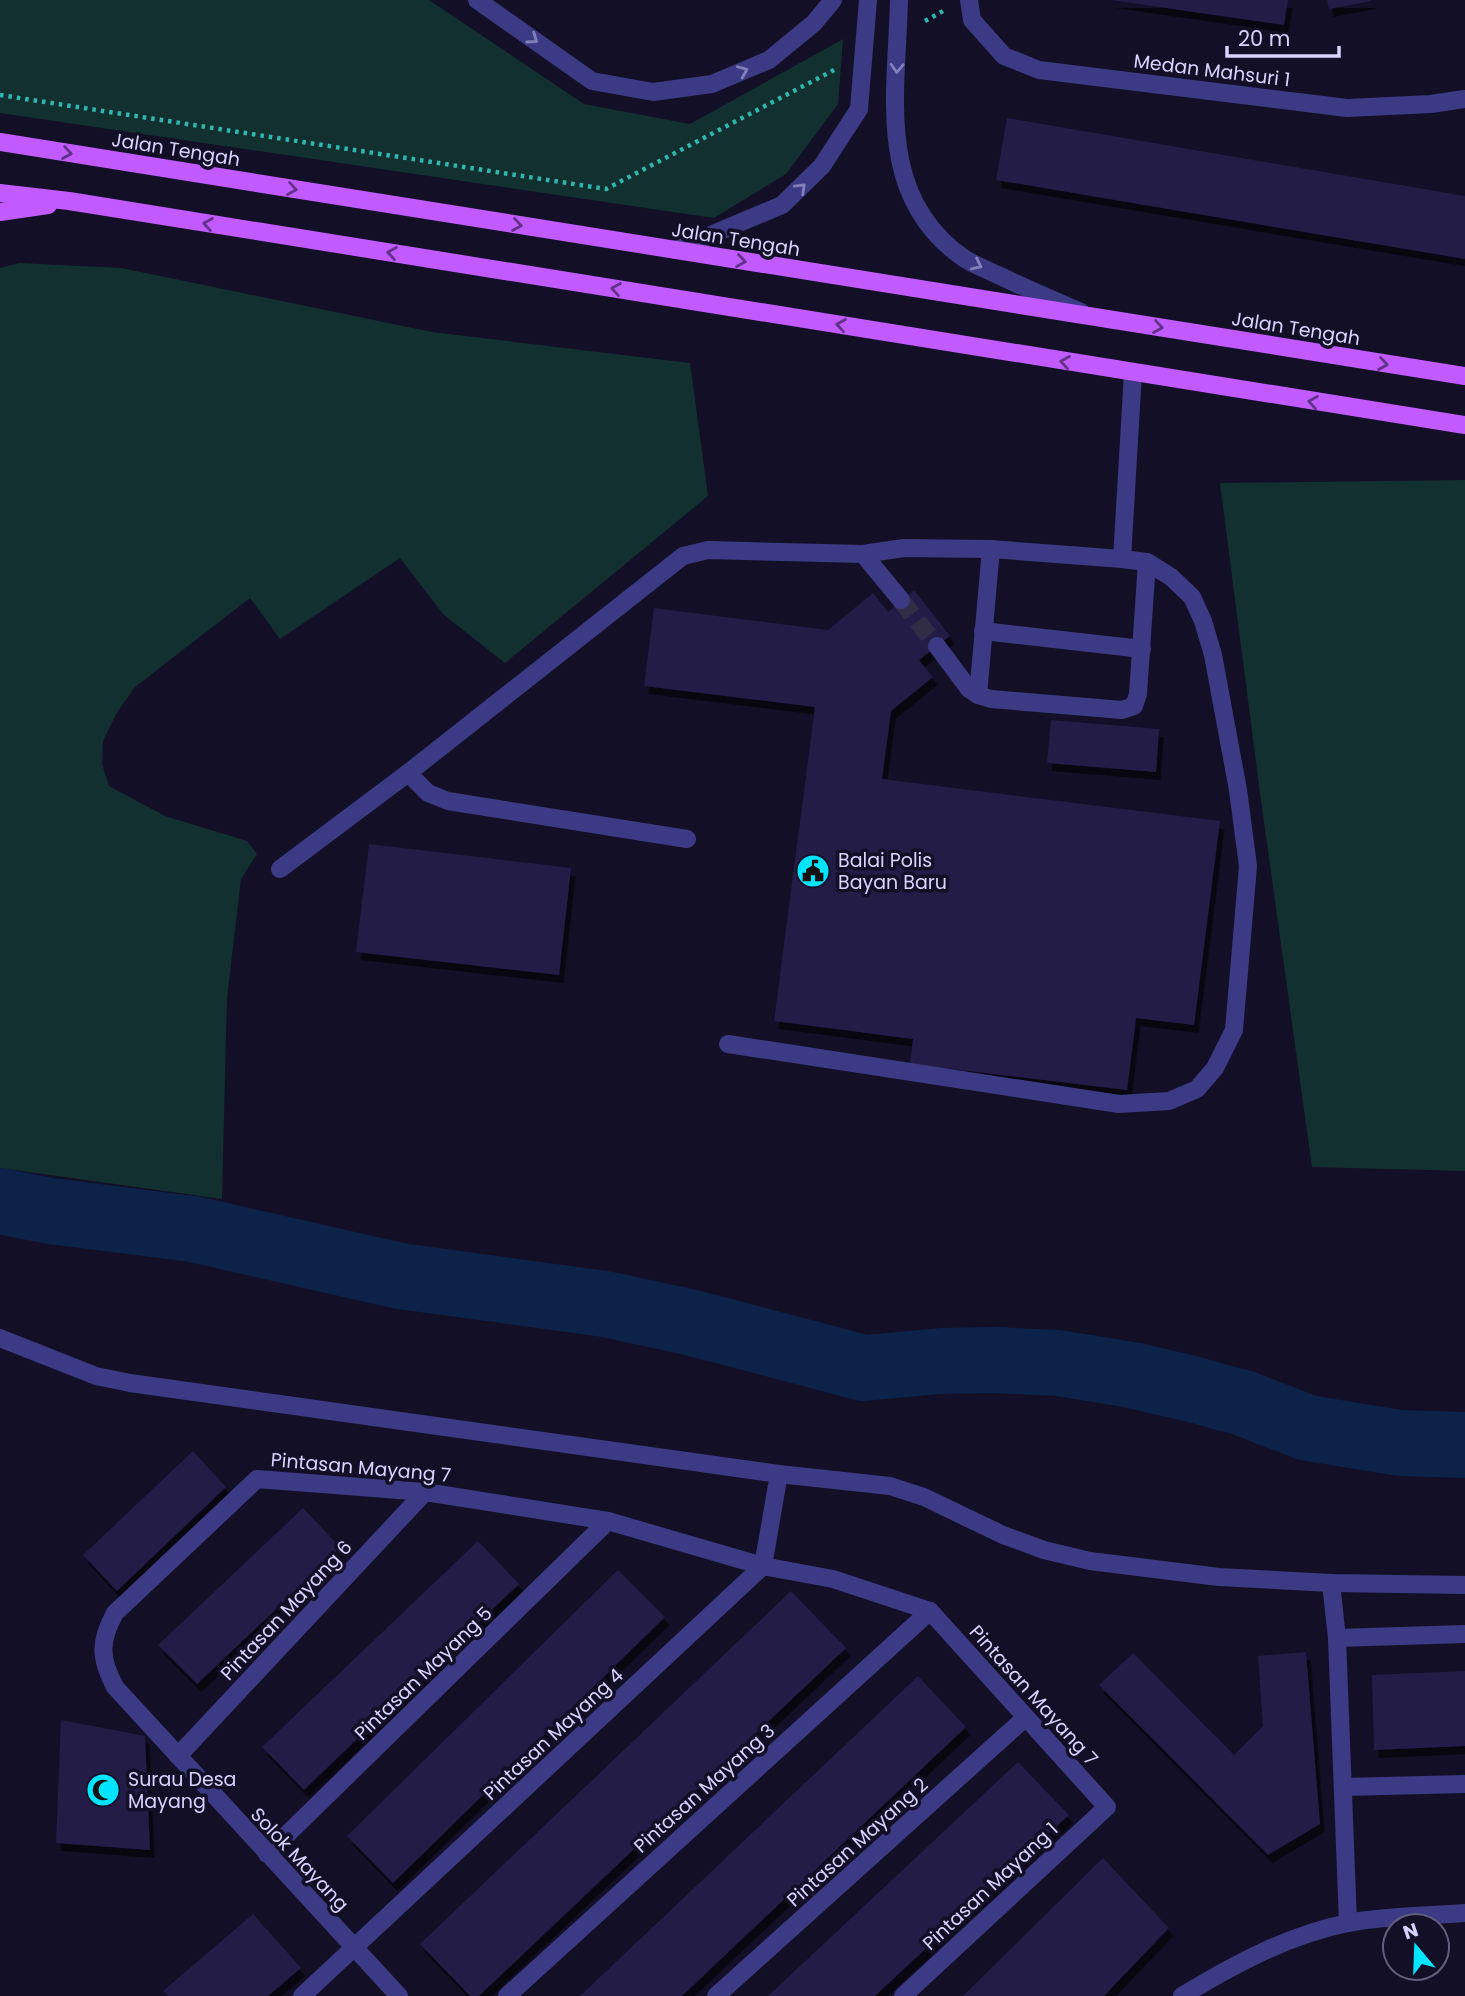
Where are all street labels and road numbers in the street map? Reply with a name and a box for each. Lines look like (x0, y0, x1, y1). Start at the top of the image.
street label: Medan Mahsuri 1 (1132, 48, 1292, 93)
street label: Jalan Tengah (110, 126, 242, 173)
street label: Jalan Tengah (670, 216, 802, 263)
street label: Jalan Tengah (1230, 305, 1362, 352)
street label: Pintasan Mayang 7 (270, 1446, 452, 1489)
street label: Pintasan Mayang 6 (214, 1534, 358, 1686)
street label: Pintasan Mayang 5 (348, 1600, 498, 1746)
street label: Pintasan Mayang 7 (963, 1619, 1104, 1772)
street label: Pintasan Mayang 4 (477, 1662, 629, 1806)
street label: Pintasan Mayang 3 (628, 1718, 781, 1859)
street label: Pintasan Mayang 2 (781, 1772, 934, 1913)
street label: Solok Mayang (244, 1802, 355, 1917)
street label: Pintasan Mayang 1 (917, 1816, 1064, 1956)

